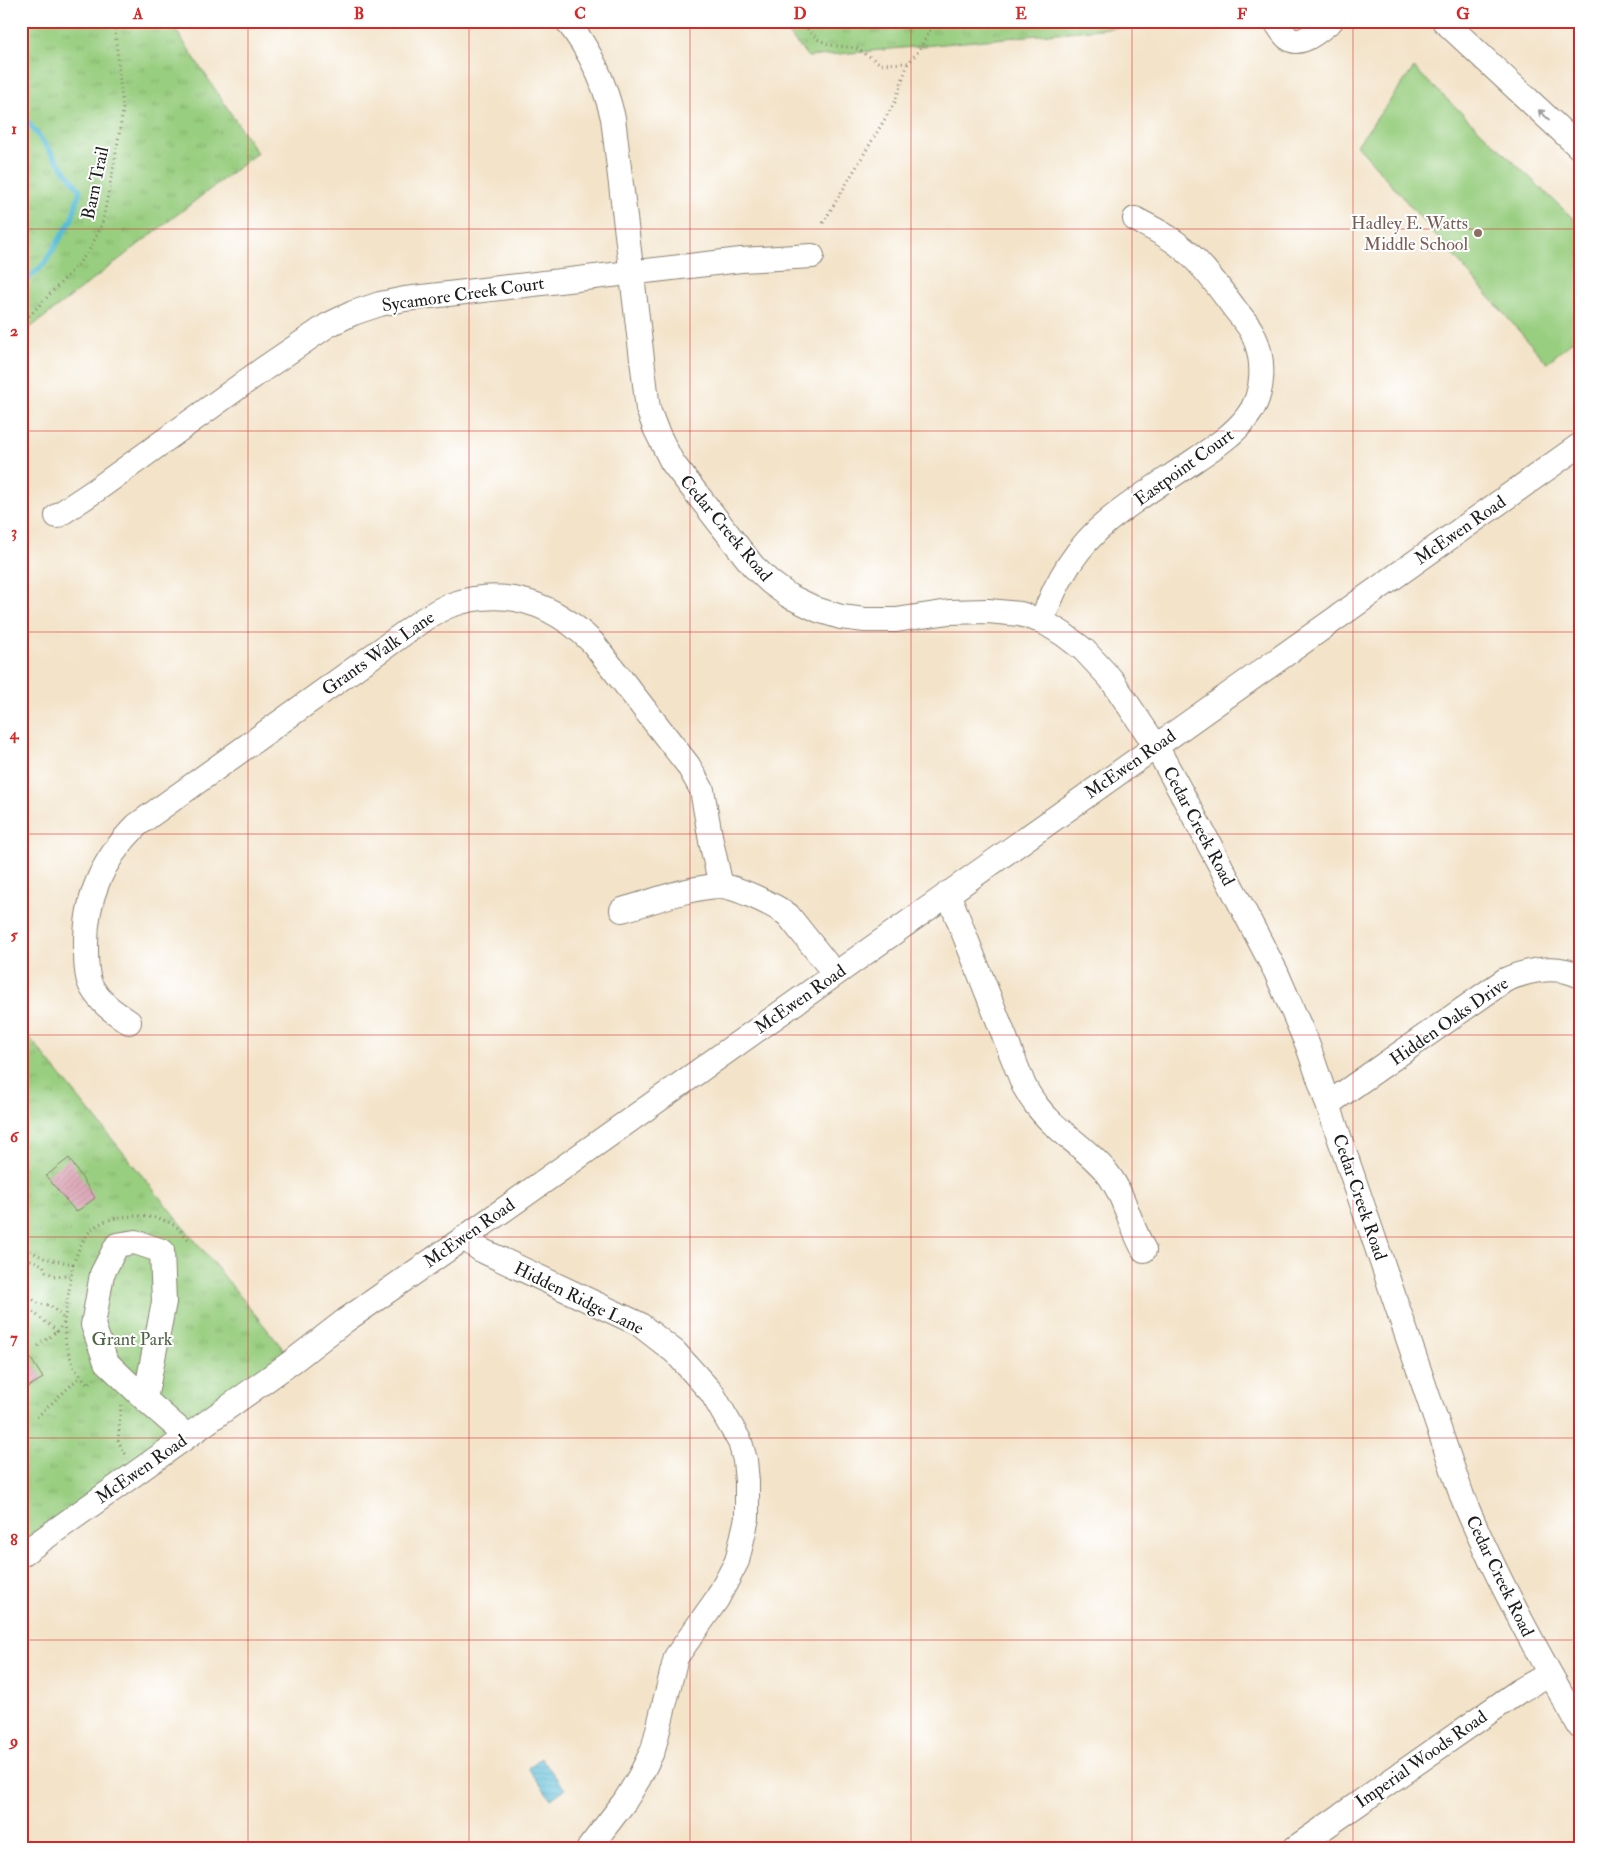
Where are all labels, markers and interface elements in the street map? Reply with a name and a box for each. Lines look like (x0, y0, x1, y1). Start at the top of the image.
text: A (132, 4, 144, 24)
text: B (354, 4, 364, 24)
text: C (574, 4, 586, 24)
text: D (793, 4, 807, 24)
text: E (1015, 4, 1027, 24)
text: F (1237, 4, 1247, 24)
text: G (1456, 4, 1470, 24)
one-way arrow (1538, 109, 1551, 121)
text: 1 (11, 119, 17, 139)
street label: Barn Trail (77, 144, 114, 222)
place label: Hadley E. Watts Middle School (1351, 212, 1468, 256)
marker: Hadley E. Watts Middle School (1472, 227, 1484, 239)
street label: Sycamore Creek Court (380, 272, 546, 317)
text: 2 (10, 321, 18, 341)
street label: Eastpoint Court (1130, 424, 1239, 511)
street label: Cedar Creek Road (674, 470, 777, 586)
street label: McEwen Road (1410, 490, 1510, 570)
text: 3 (11, 522, 17, 542)
street label: Grants Walk Lane (317, 606, 440, 701)
text: 4 (9, 724, 20, 744)
street label: McEwen Road (1080, 724, 1180, 804)
street label: Cedar Creek Road (1157, 762, 1240, 890)
text: 5 (10, 925, 18, 945)
street label: McEwen Road (750, 959, 850, 1039)
street label: Hidden Oaks Drive (1386, 972, 1513, 1071)
text: 6 (10, 1127, 20, 1147)
street label: Cedar Creek Road (1327, 1131, 1392, 1264)
street label: McEwen Road (419, 1193, 519, 1273)
street label: Hidden Ridge Lane (510, 1257, 648, 1340)
text: 7 (10, 1328, 18, 1348)
park label: Grant Park (92, 1328, 173, 1351)
street label: McEwen Road (91, 1429, 191, 1509)
street label: Cedar Creek Road (1460, 1512, 1539, 1641)
text: 8 (10, 1530, 18, 1550)
street label: Imperial Woods Road (1351, 1705, 1492, 1813)
text: 9 (8, 1731, 18, 1751)

